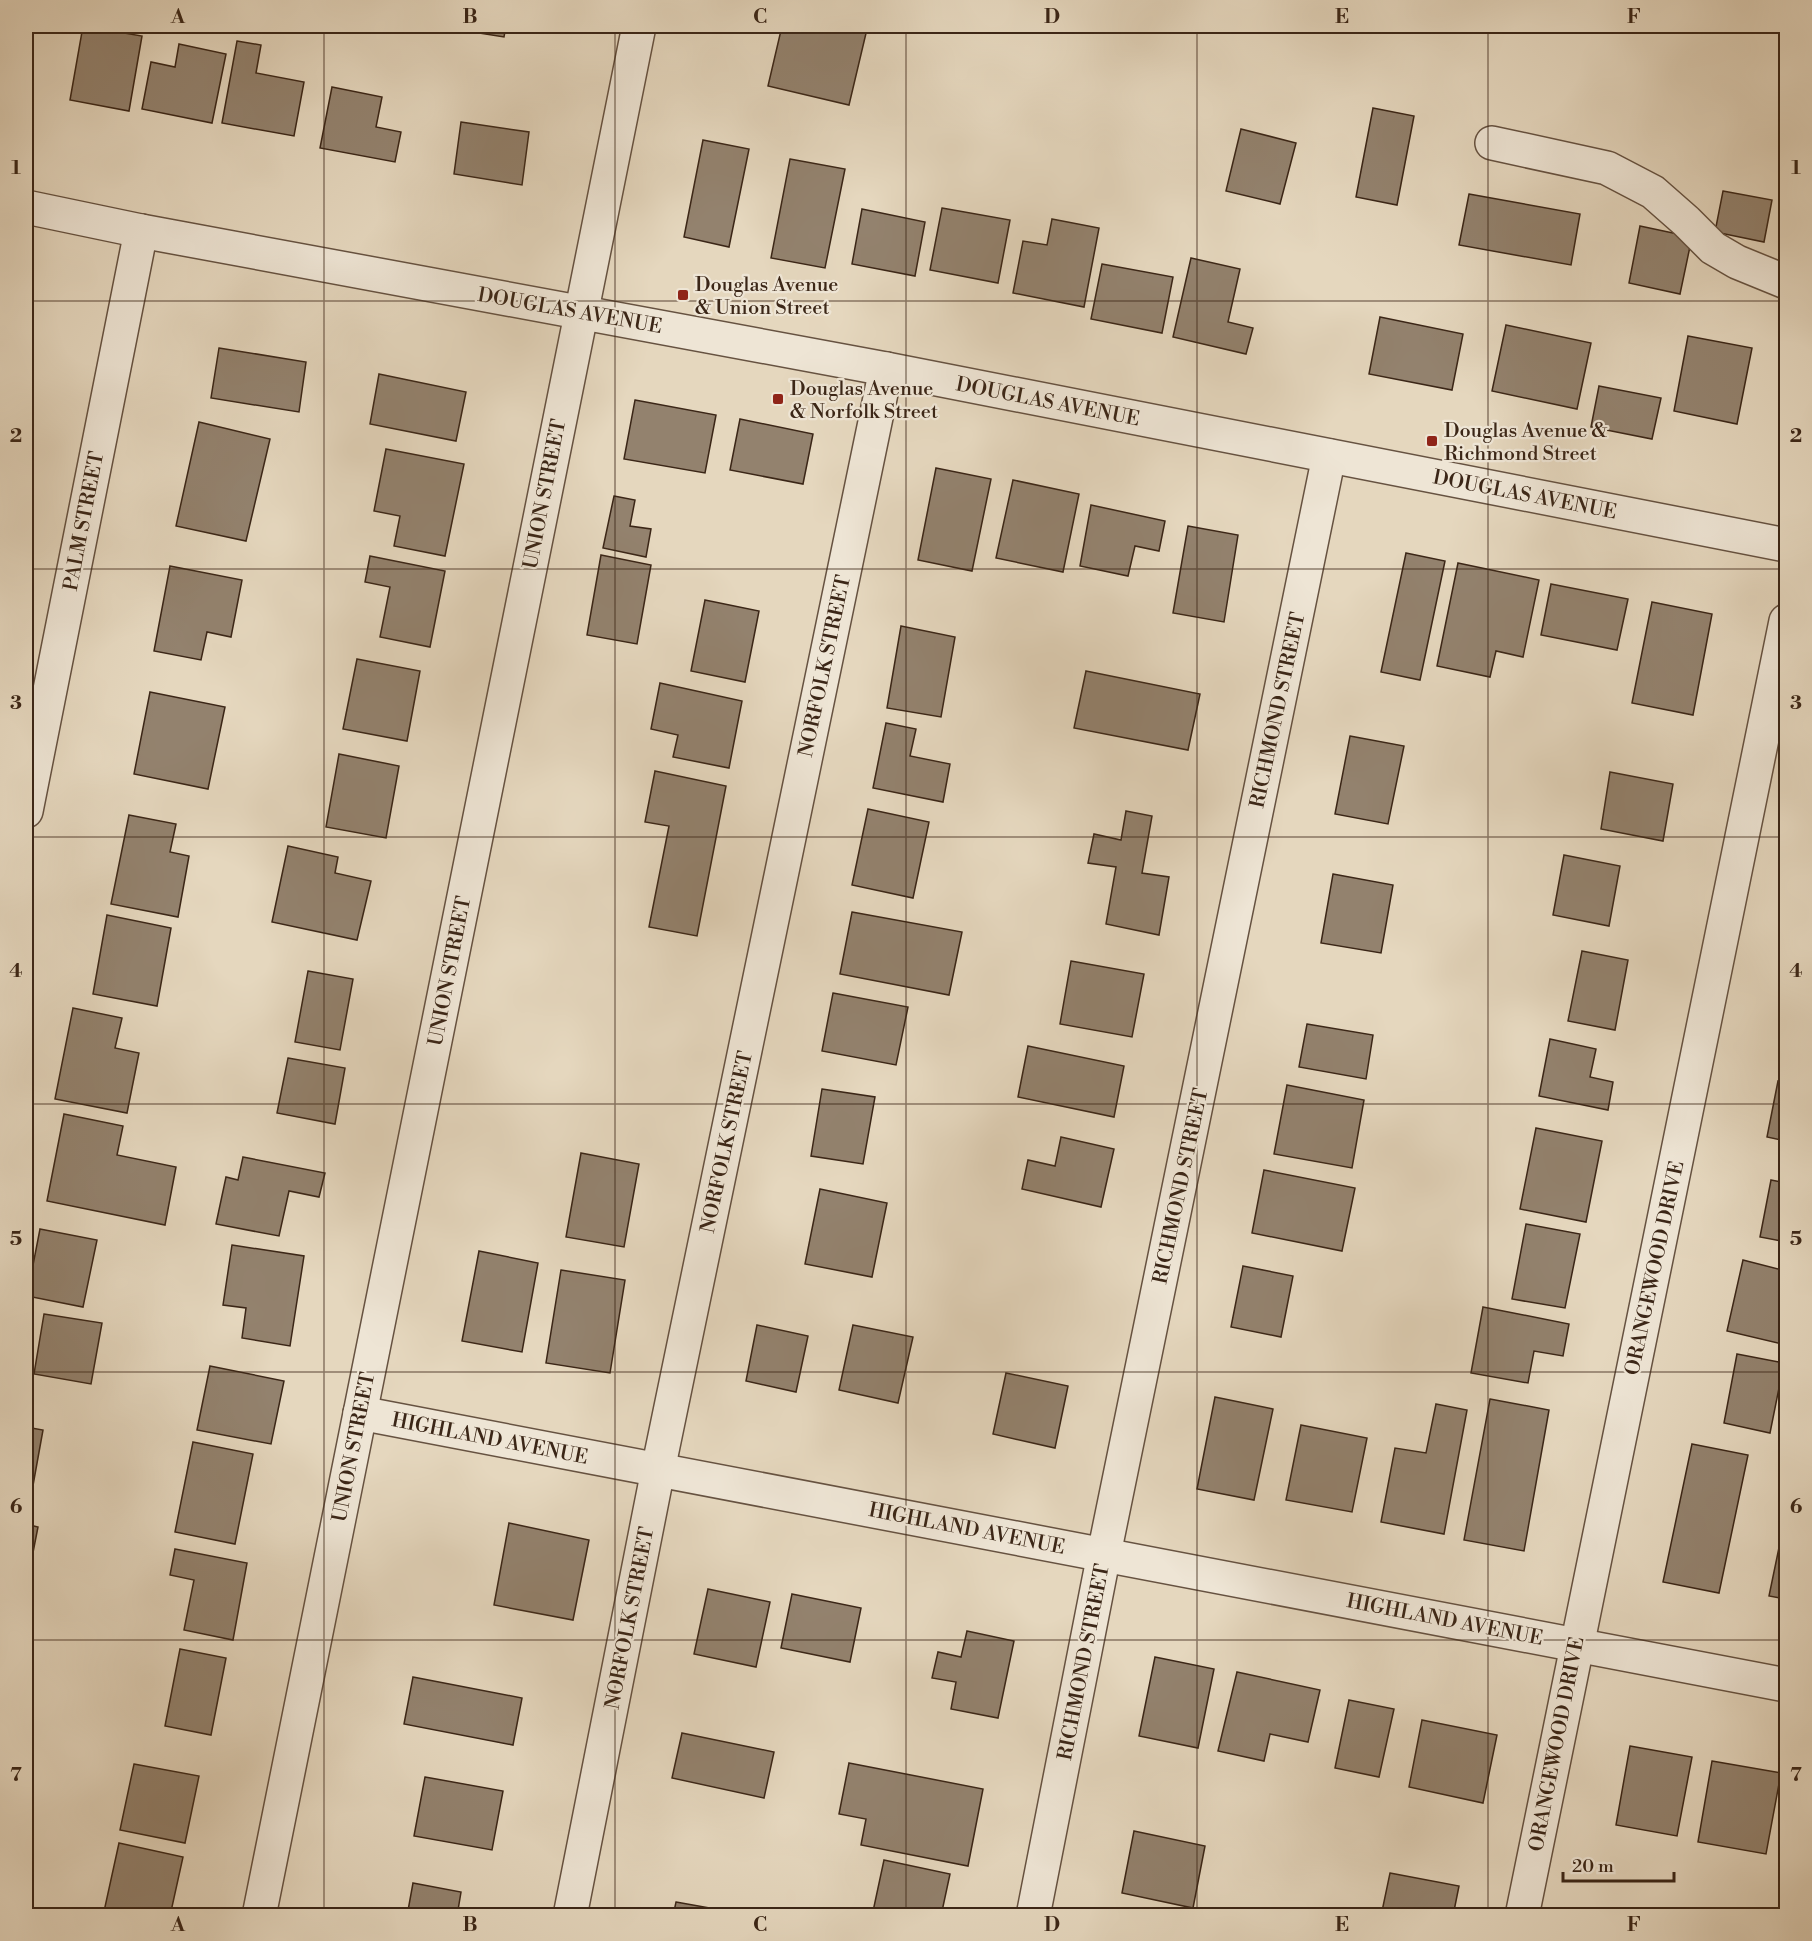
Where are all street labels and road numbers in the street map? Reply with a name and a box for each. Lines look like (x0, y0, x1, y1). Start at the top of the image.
street label: DOUGLAS AVENUE (476, 283, 664, 340)
street label: DOUGLAS AVENUE (954, 372, 1142, 433)
street label: UNION STREET (519, 417, 572, 571)
street label: PALM STREET (59, 450, 110, 593)
street label: DOUGLAS AVENUE (1431, 465, 1619, 526)
street label: NORFOLK STREET (794, 573, 857, 760)
street label: RICHMOND STREET (1245, 610, 1311, 811)
street label: UNION STREET (424, 894, 477, 1048)
street label: NORFOLK STREET (696, 1049, 759, 1236)
street label: RICHMOND STREET (1148, 1086, 1214, 1287)
street label: ORANGEWOOD DRIVE (1621, 1159, 1690, 1378)
street label: UNION STREET (328, 1370, 381, 1524)
street label: HIGHLAND AVENUE (389, 1408, 590, 1471)
street label: HIGHLAND AVENUE (866, 1498, 1067, 1561)
street label: NORFOLK STREET (601, 1525, 660, 1712)
street label: RICHMOND STREET (1053, 1562, 1116, 1763)
street label: HIGHLAND AVENUE (1344, 1589, 1545, 1652)
street label: ORANGEWOOD DRIVE (1524, 1635, 1591, 1854)

